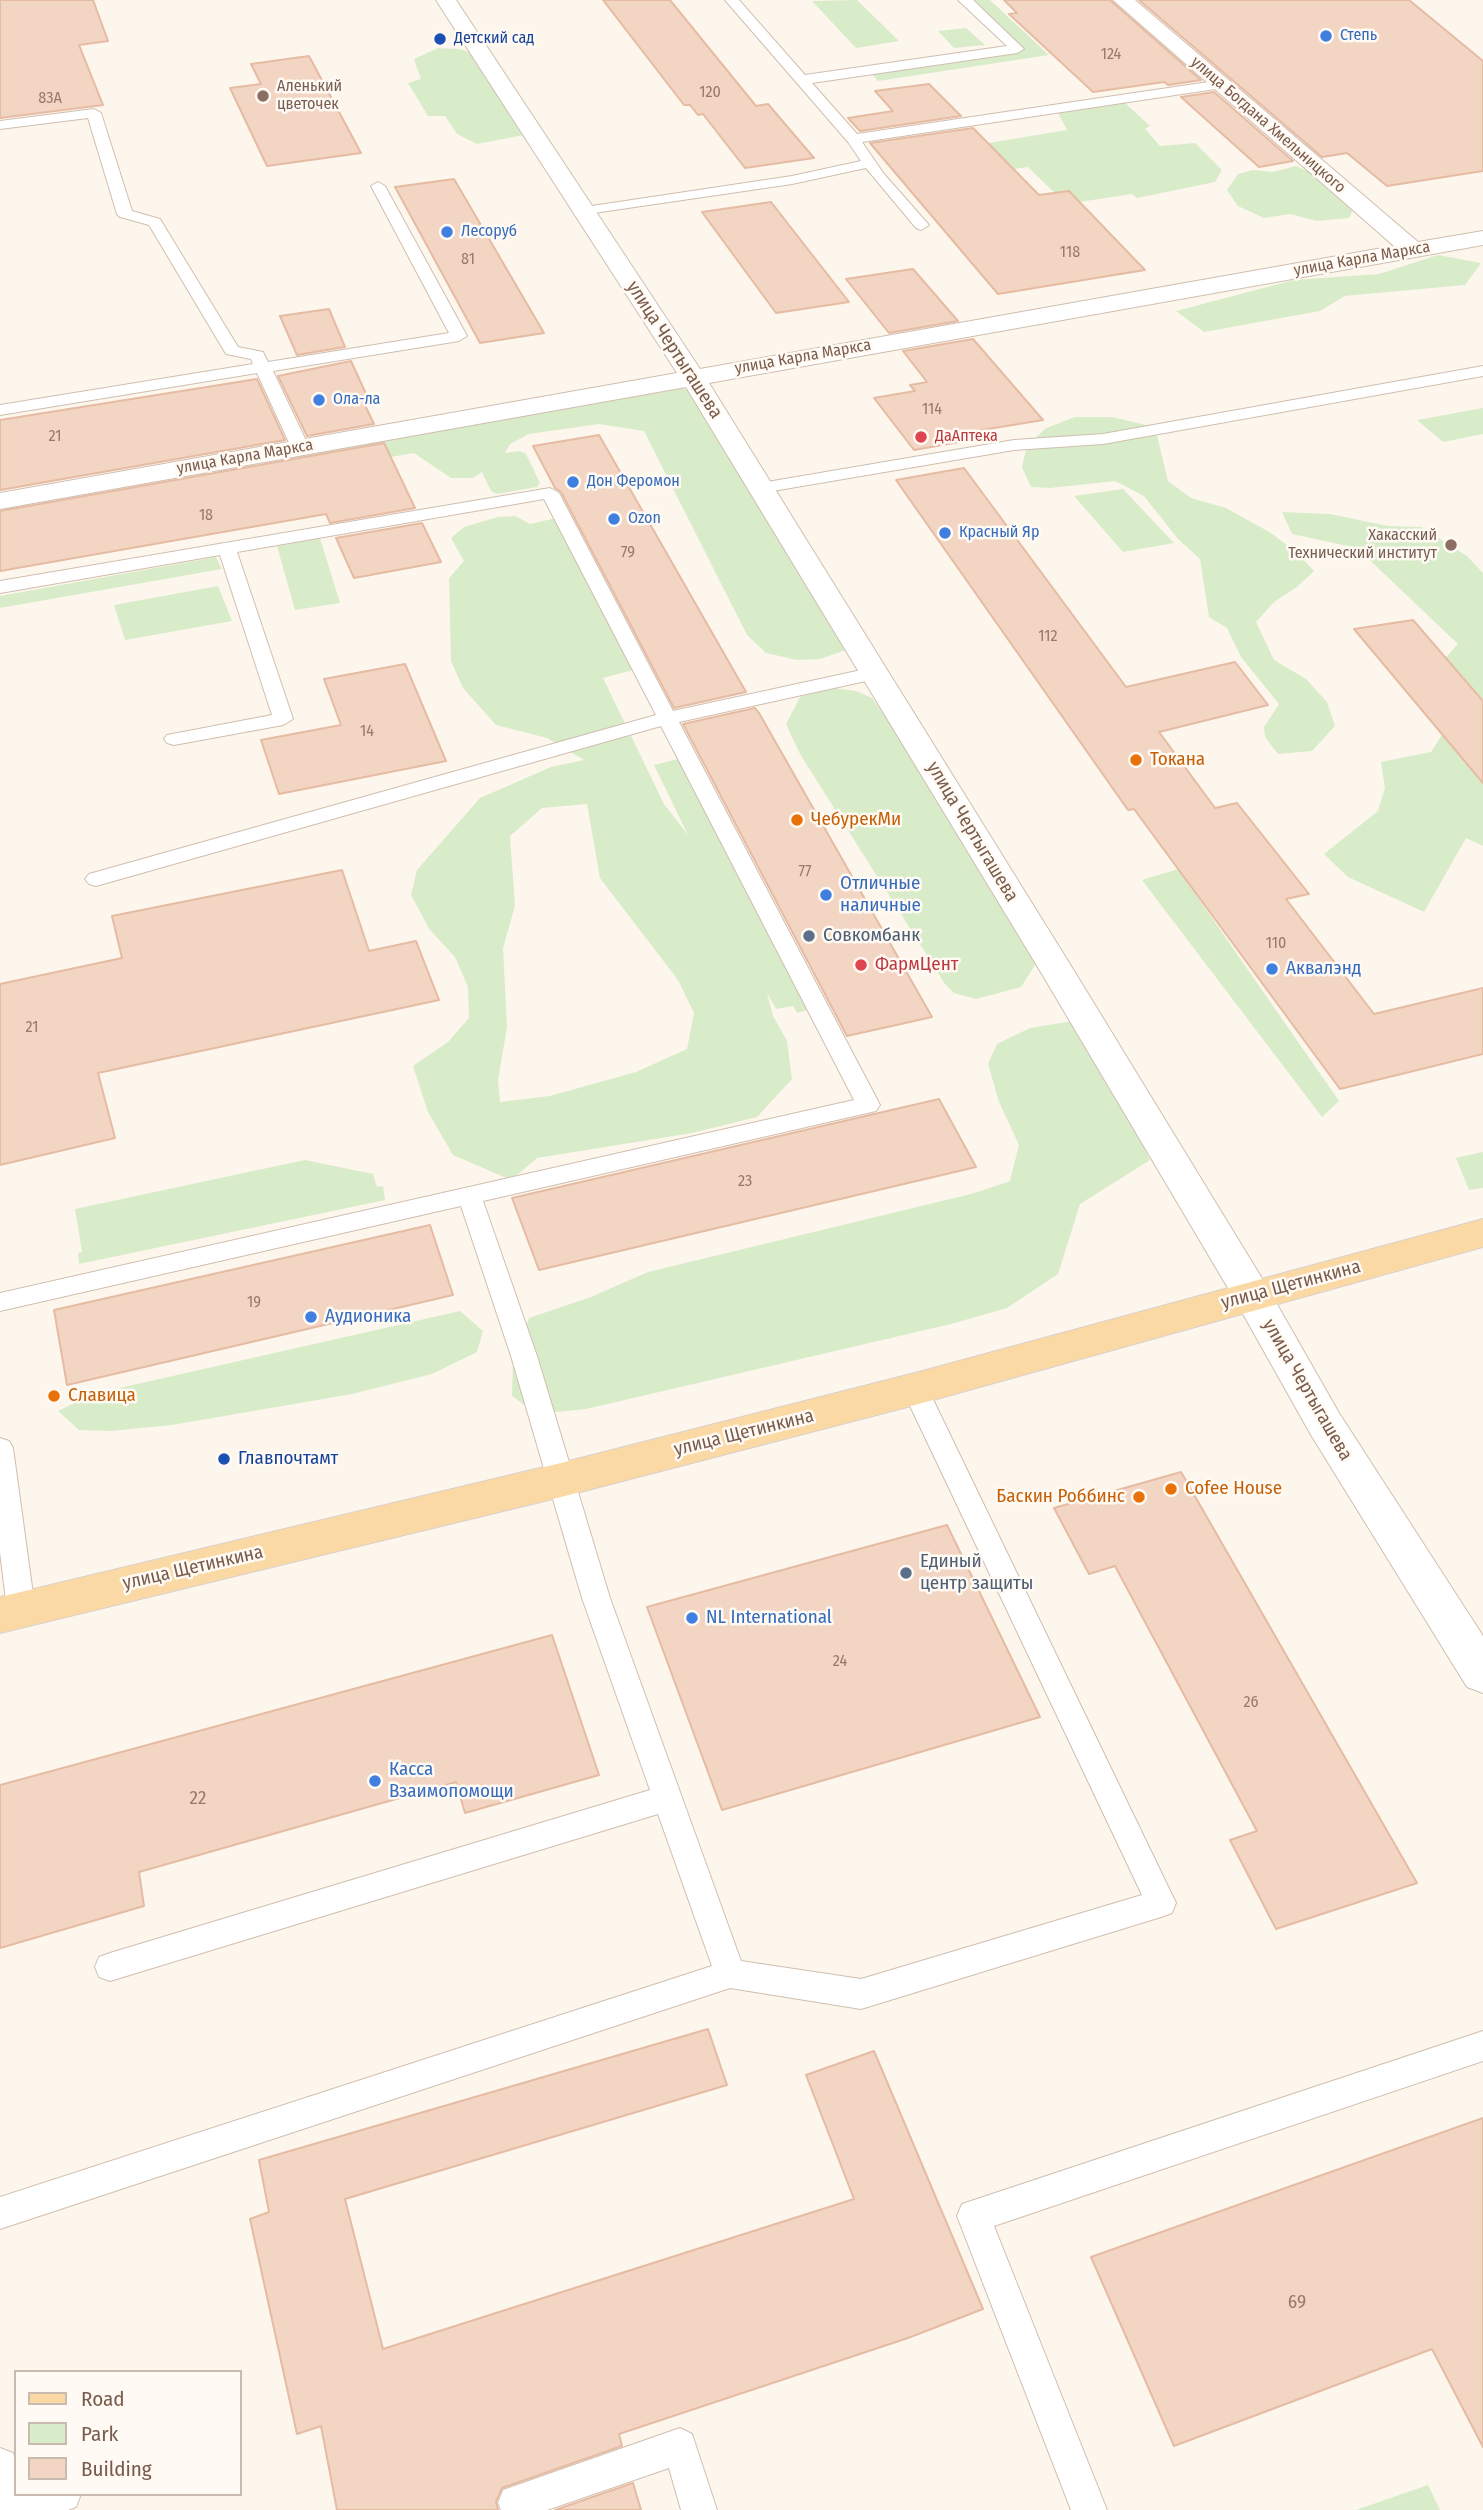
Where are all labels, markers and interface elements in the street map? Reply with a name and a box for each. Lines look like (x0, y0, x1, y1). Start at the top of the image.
place label: Степь (1340, 26, 1377, 46)
marker: Степь (1318, 28, 1334, 44)
place label: Детский сад (454, 29, 534, 49)
marker: Детский сад (432, 31, 448, 47)
house number: 124 (1101, 45, 1121, 65)
street label: улица Богдана Хмельницкого (1187, 53, 1349, 197)
place label: Аленький цветочек (277, 77, 342, 115)
house number: 120 (699, 83, 721, 103)
marker: Аленький цветочек (255, 88, 271, 104)
house number: 83А (38, 89, 62, 109)
place label: Лесоруб (461, 222, 517, 242)
marker: Лесоруб (439, 224, 455, 240)
street label: улица Карла Маркса (1292, 238, 1432, 280)
house number: 118 (1060, 243, 1080, 263)
house number: 81 (461, 250, 475, 270)
street label: улица Чертыгашева (621, 277, 727, 423)
street label: улица Карла Маркса (733, 336, 873, 378)
place label: Ола-ла (333, 390, 380, 410)
marker: Ола-ла (311, 392, 327, 408)
house number: 114 (922, 400, 942, 420)
house number: 21 (49, 427, 61, 447)
place label: ДаАптека (935, 427, 998, 447)
marker: ДаАптека (913, 429, 929, 445)
street label: улица Карла Маркса (175, 436, 315, 478)
place label: Дон Феромон (587, 472, 680, 492)
marker: Дон Феромон (565, 474, 581, 490)
house number: 18 (199, 506, 213, 526)
place label: Ozon (628, 509, 661, 529)
marker: Ozon (606, 511, 622, 527)
place label: Красный Яр (959, 523, 1039, 543)
marker: Красный Яр (937, 525, 953, 541)
place label: Хакасский Технический институт (1288, 526, 1437, 564)
marker: Хакасский Технический институт (1443, 537, 1459, 553)
house number: 79 (621, 543, 635, 563)
house number: 112 (1038, 627, 1058, 647)
house number: 14 (360, 722, 374, 742)
place label: Токана (1150, 749, 1205, 771)
marker: Токана (1128, 752, 1144, 768)
street label: улица Чертыгашева (921, 758, 1023, 906)
place label: ЧебурекМи (811, 809, 901, 831)
marker: ЧебурекМи (789, 812, 805, 828)
house number: 77 (798, 862, 812, 882)
place label: Отличные наличные (840, 873, 921, 917)
marker: Отличные наличные (818, 887, 834, 903)
place label: Совкомбанк (823, 925, 920, 947)
marker: Совкомбанк (801, 928, 817, 944)
house number: 110 (1266, 934, 1286, 954)
place label: ФармЦент (875, 954, 958, 976)
marker: ФармЦент (853, 957, 869, 973)
place label: Аквалэнд (1286, 958, 1361, 980)
marker: Аквалэнд (1264, 961, 1280, 977)
house number: 21 (26, 1018, 38, 1038)
house number: 23 (738, 1172, 752, 1192)
street label: улица Щетинкина (1219, 1255, 1363, 1315)
house number: 19 (247, 1293, 261, 1313)
place label: Аудионика (325, 1306, 411, 1328)
marker: Аудионика (303, 1309, 319, 1325)
street label: улица Чертыгашева (1257, 1315, 1357, 1465)
place label: Славица (68, 1385, 136, 1407)
marker: Славица (46, 1388, 62, 1404)
street label: улица Щетинкина (672, 1405, 816, 1461)
place label: Главпочтамт (238, 1448, 338, 1470)
marker: Главпочтамт (216, 1451, 232, 1467)
place label: Cofee House (1185, 1478, 1282, 1500)
marker: Cofee House (1163, 1481, 1179, 1497)
place label: Баскин Роббинс (996, 1486, 1125, 1508)
marker: Баскин Роббинс (1131, 1489, 1147, 1505)
street label: улица Щетинкина (121, 1541, 265, 1595)
place label: Единый центр защиты (920, 1551, 1033, 1595)
marker: Единый центр защиты (898, 1565, 914, 1581)
place label: NL International (706, 1607, 832, 1629)
marker: NL International (684, 1610, 700, 1626)
house number: 24 (833, 1652, 847, 1672)
house number: 26 (1244, 1693, 1258, 1713)
place label: Касса Взаимопомощи (389, 1759, 514, 1803)
marker: Касса Взаимопомощи (367, 1773, 383, 1789)
house number: 22 (190, 1788, 206, 1810)
house number: 69 (1288, 2292, 1306, 2314)
legend (14, 2370, 242, 2496)
text: Road (81, 2386, 125, 2412)
text: Park (81, 2421, 118, 2447)
text: Building (81, 2456, 152, 2482)

